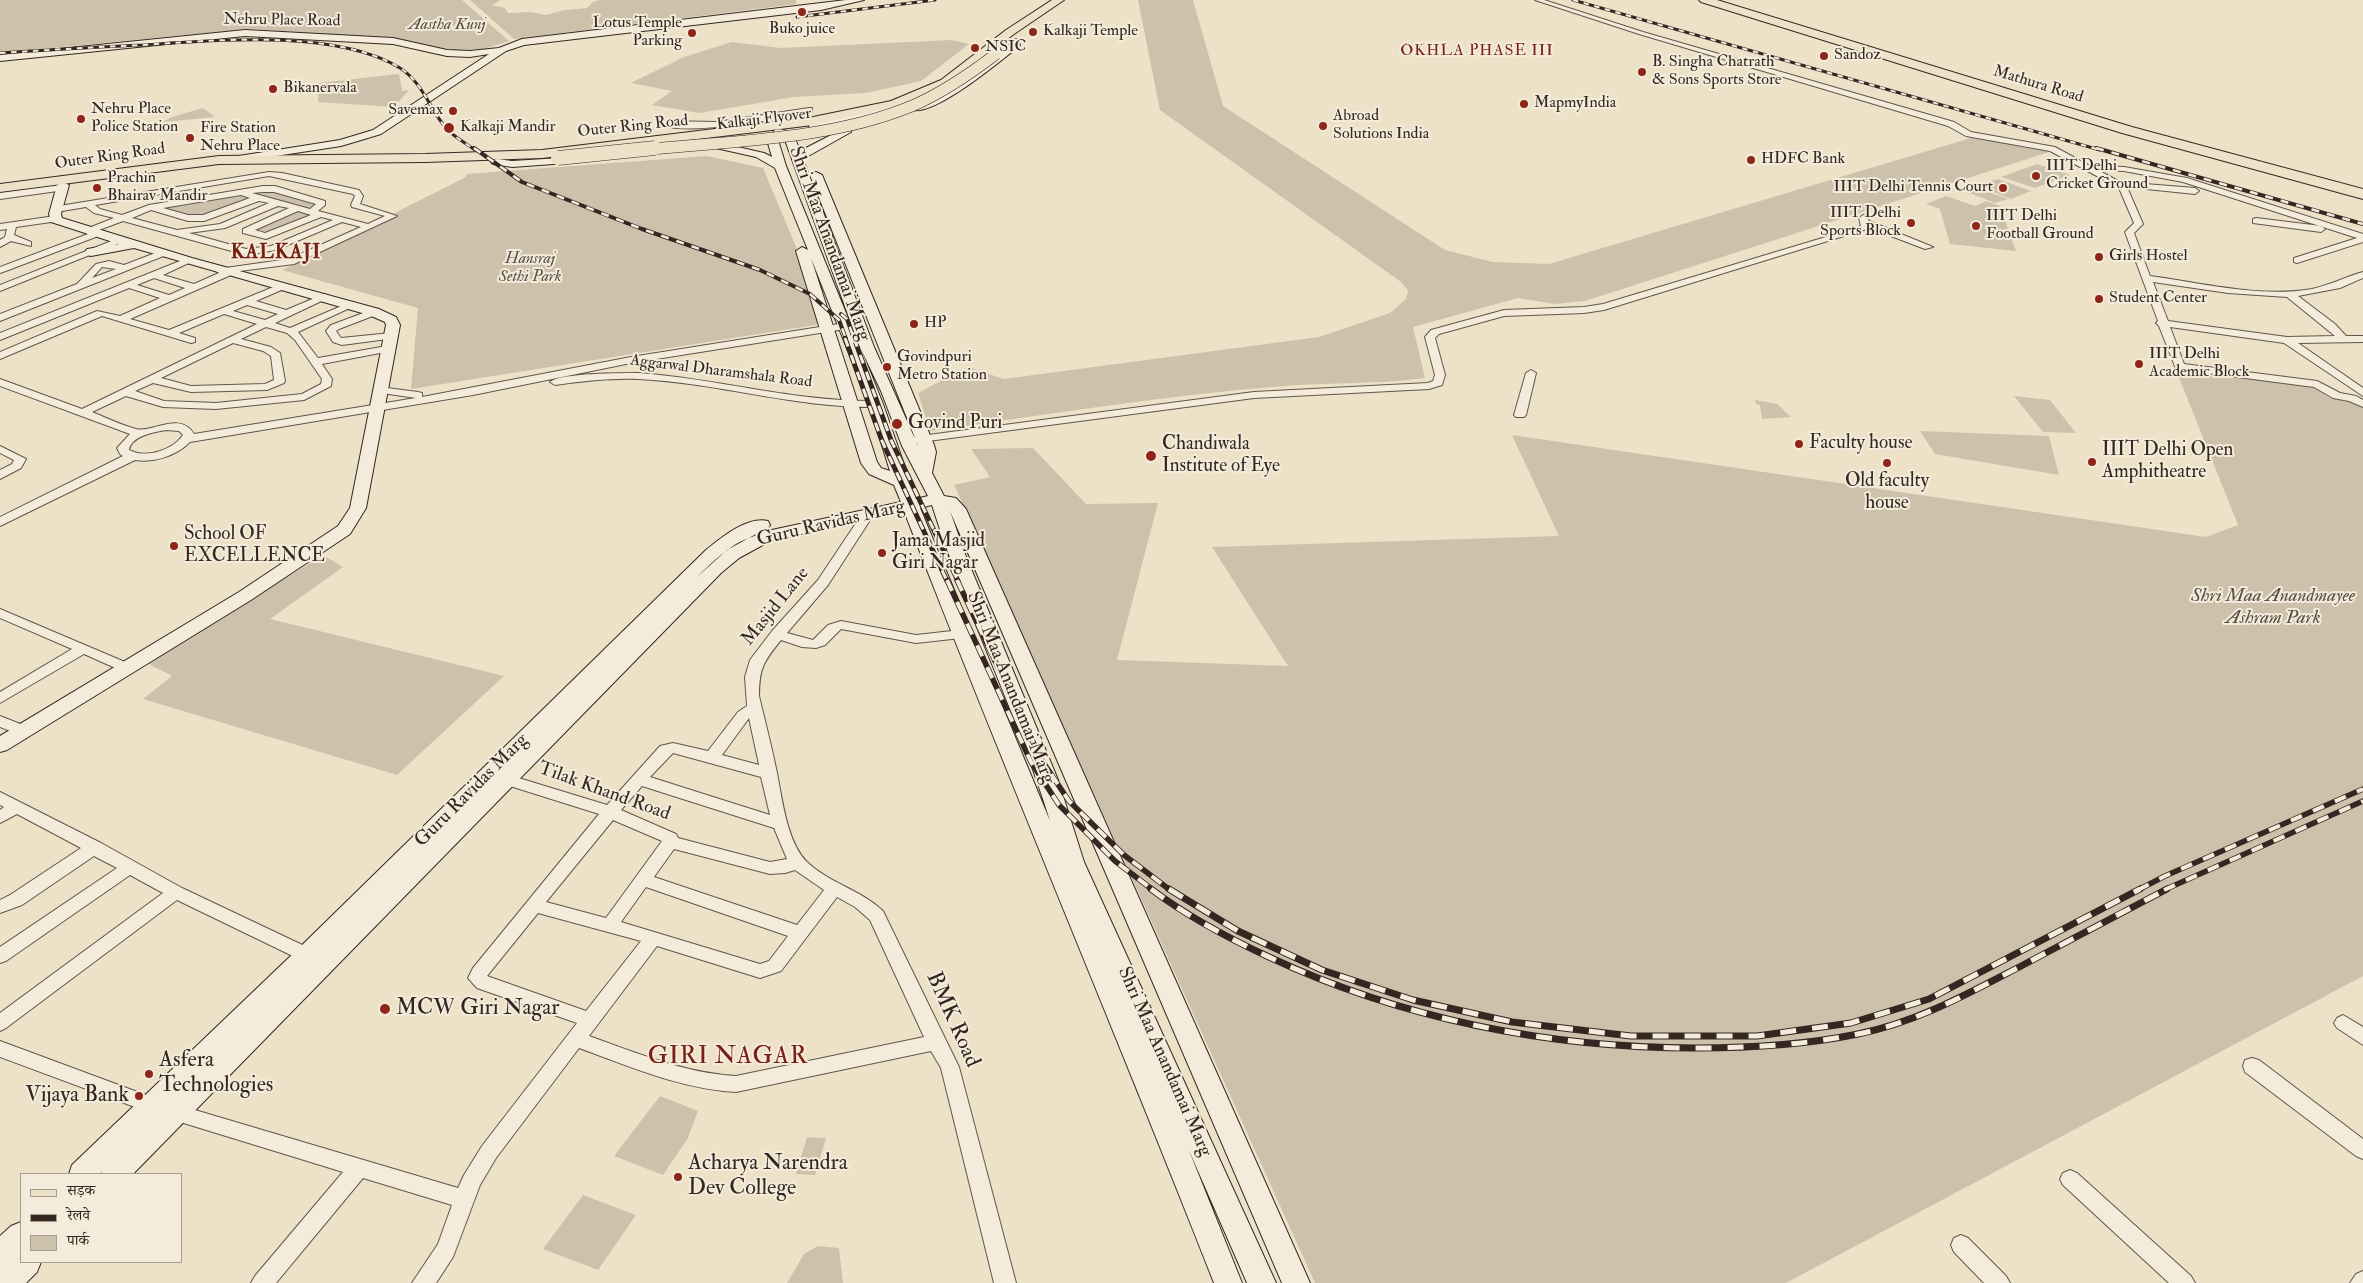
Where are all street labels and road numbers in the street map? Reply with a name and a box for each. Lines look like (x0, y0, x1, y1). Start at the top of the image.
street label: Nehru Place Road (224, 10, 340, 32)
street label: Mathura Road (1991, 62, 2085, 108)
street label: Kalkaji Flyover (716, 105, 812, 135)
street label: Outer Ring Road (577, 112, 689, 142)
street label: Outer Ring Road (54, 140, 166, 174)
street label: Shri Maa Anandamai Marg (783, 144, 875, 344)
street label: Aggarwal Dharamshala Road (629, 351, 813, 393)
street label: Guru Ravidas Marg (755, 496, 907, 552)
street label: Masjid Lane (737, 563, 815, 651)
street label: Shri Maa Anandamai Marg (961, 589, 1059, 787)
street label: Guru Ravidas Marg (411, 730, 533, 852)
street label: Tilak Khand Road (535, 758, 673, 826)
street label: Shri Maa Anandamai Marg (1112, 964, 1216, 1160)
street label: BMK Road (919, 968, 985, 1072)

